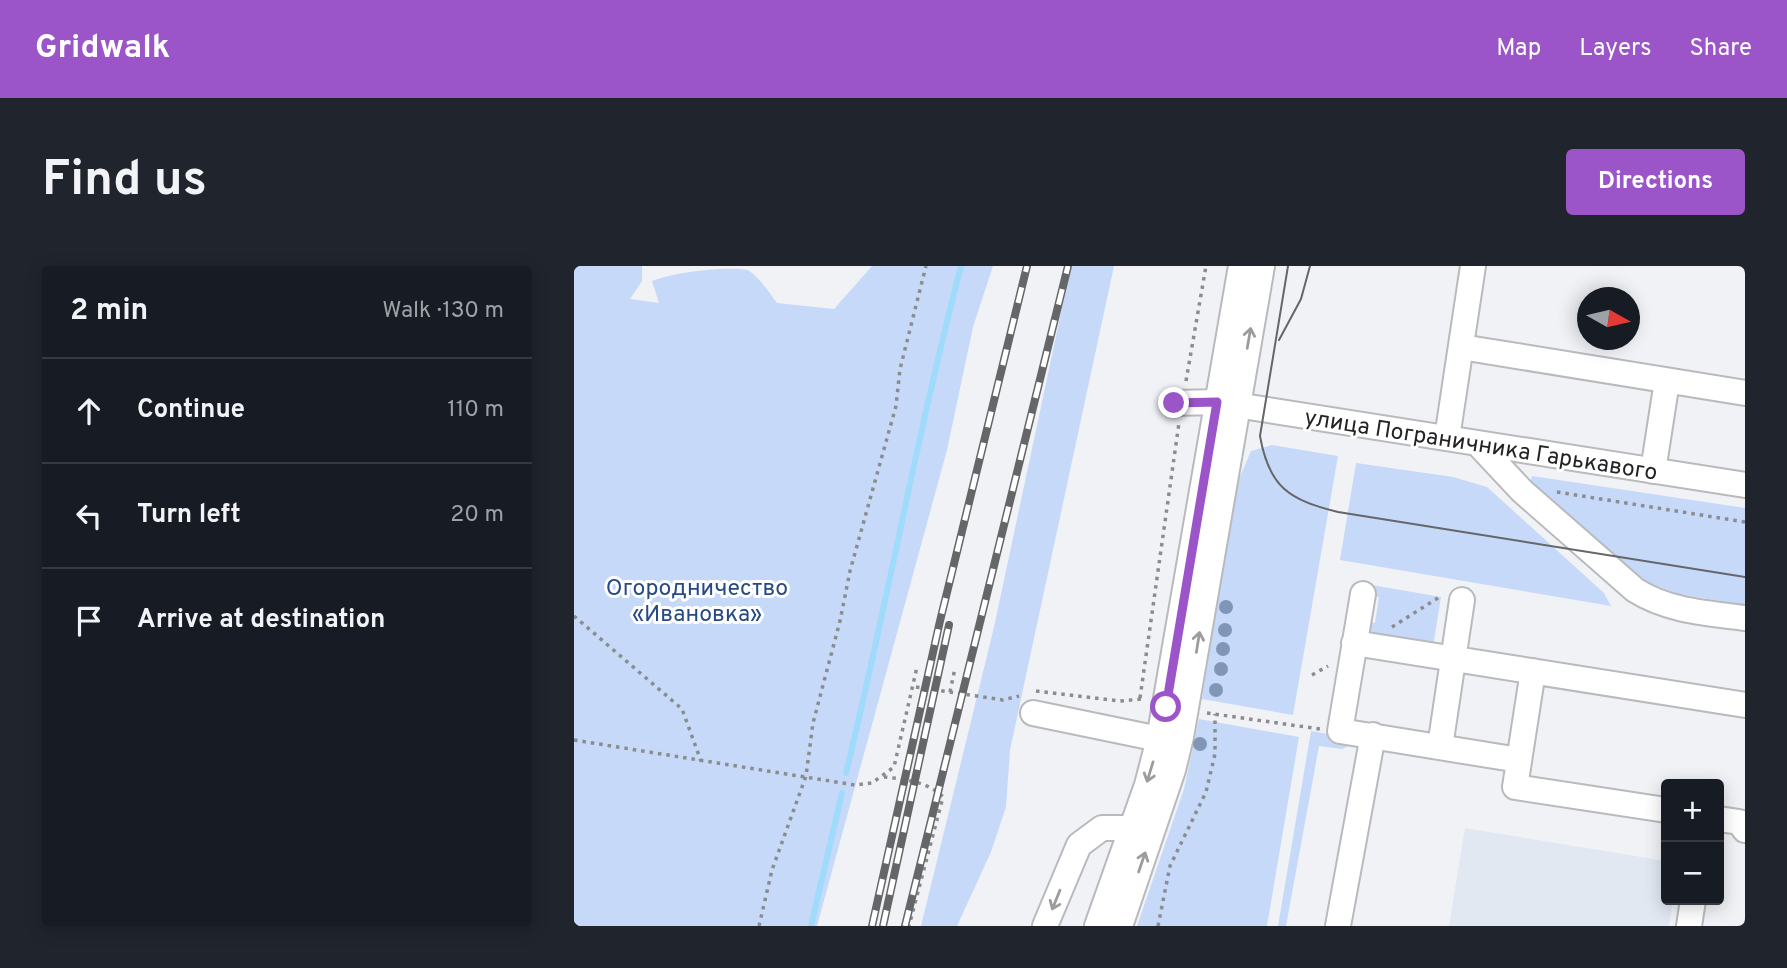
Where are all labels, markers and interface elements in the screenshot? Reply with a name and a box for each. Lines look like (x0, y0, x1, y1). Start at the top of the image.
text: Gridwalk (35, 28, 170, 70)
text: Map (1496, 34, 1541, 64)
text: Layers (1579, 34, 1651, 64)
text: Share (1689, 34, 1752, 64)
button: Directions (1566, 149, 1745, 215)
text: Find us (42, 151, 207, 213)
north arrow (1577, 287, 1640, 350)
text: 2 min (70, 293, 148, 330)
text: Walk · 130 m (382, 297, 504, 326)
one-way arrow (1243, 327, 1256, 350)
route end (1158, 387, 1189, 418)
icon: ahead (70, 392, 108, 430)
text: Continue (137, 394, 245, 427)
text: 110 m (447, 396, 504, 425)
street label: улица Пограничника Гарькавого (1302, 404, 1659, 489)
icon: left (70, 497, 108, 535)
text: Turn left (137, 499, 241, 532)
text: 20 m (450, 501, 504, 530)
park label: Огородничество «Ивановка» (606, 575, 788, 630)
icon: arrive (70, 602, 108, 640)
text: Arrive at destination (137, 604, 385, 637)
one-way arrow (1192, 631, 1205, 653)
route start (1150, 691, 1181, 722)
one-way arrow (1143, 761, 1156, 783)
map controls (1661, 779, 1724, 905)
button: + (1661, 779, 1724, 842)
button: − (1661, 842, 1724, 905)
one-way arrow (1137, 851, 1149, 873)
one-way arrow (1049, 889, 1062, 910)

